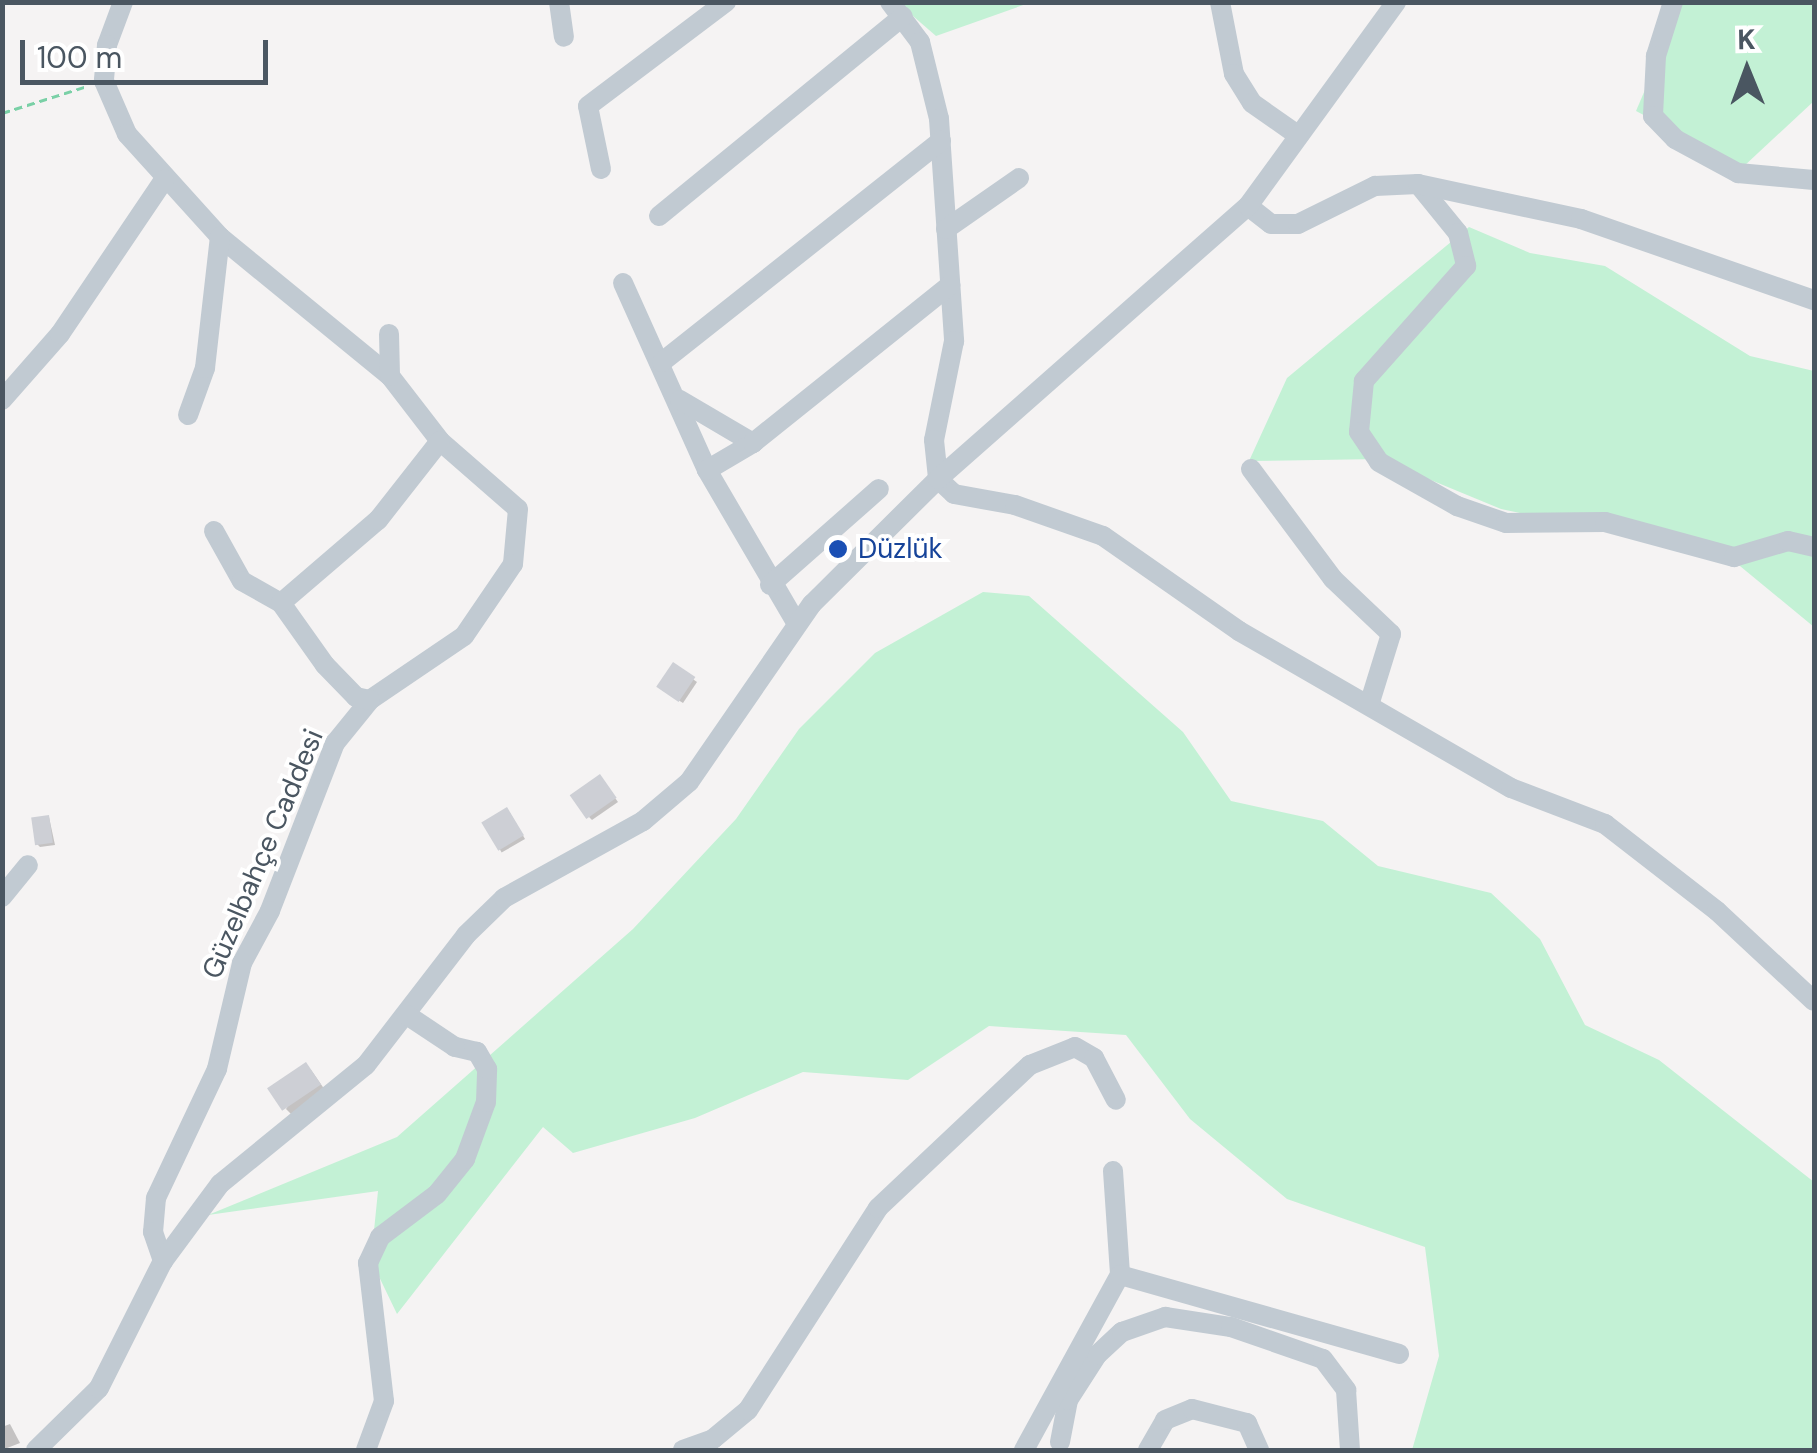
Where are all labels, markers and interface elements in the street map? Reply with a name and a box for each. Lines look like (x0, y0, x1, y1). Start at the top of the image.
scale bar (25, 20, 272, 82)
north arrow (1697, 20, 1797, 120)
text: K (1737, 21, 1756, 58)
text: 100 m (37, 38, 122, 77)
place label: Düzlük (858, 532, 943, 566)
marker: Düzlük (827, 538, 849, 560)
street label: Güzelbahçe Caddesi (195, 724, 331, 984)

